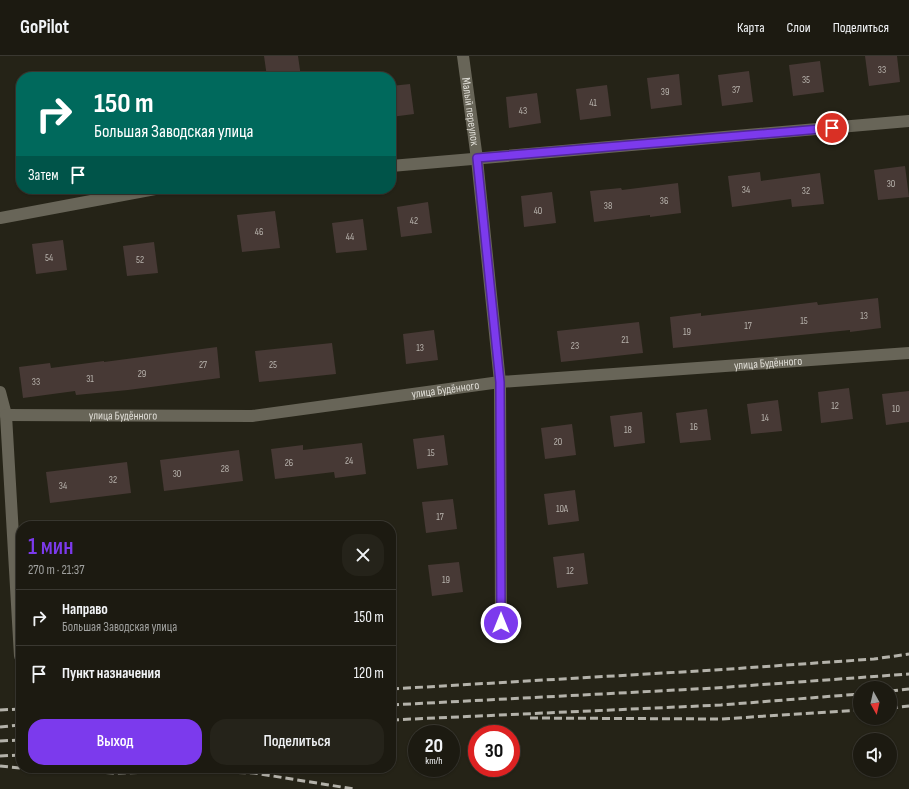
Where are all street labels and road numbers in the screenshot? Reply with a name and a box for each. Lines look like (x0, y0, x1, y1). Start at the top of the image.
street label: Малый переулок (458, 77, 482, 147)
street label: улица Будённого (733, 354, 803, 373)
street label: улица Будённого (410, 378, 480, 402)
street label: улица Будённого (89, 408, 157, 424)

